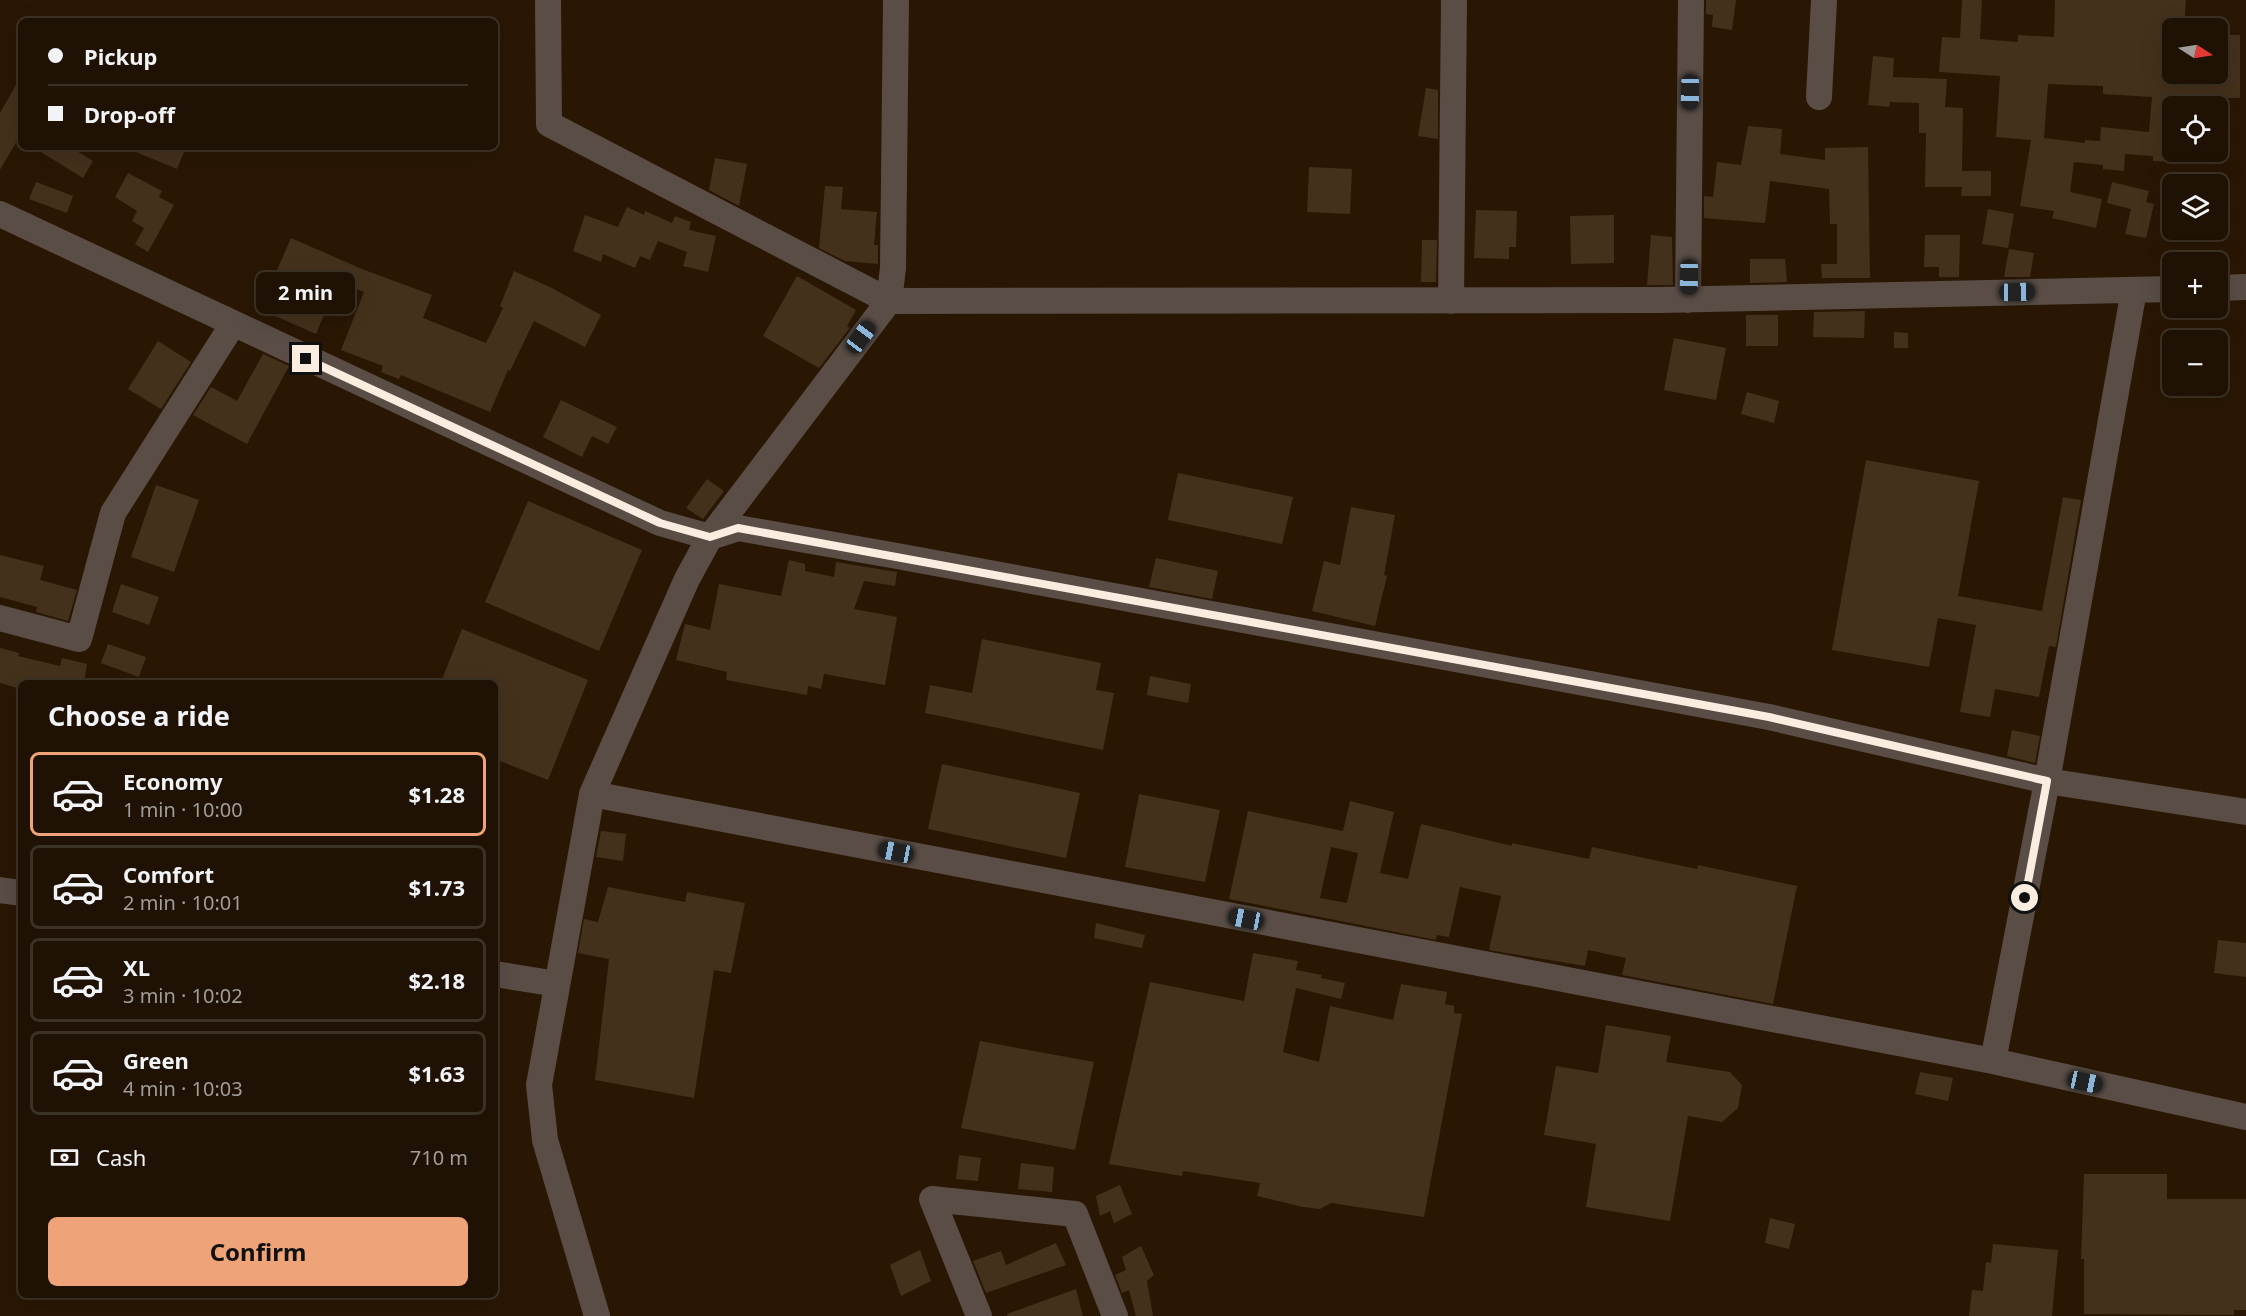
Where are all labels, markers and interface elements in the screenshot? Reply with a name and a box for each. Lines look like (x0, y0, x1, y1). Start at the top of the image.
north arrow (2162, 18, 2228, 84)
map controls (2162, 18, 2228, 396)
text: Pickup (84, 41, 157, 71)
car (1681, 74, 1699, 110)
button: locate (2162, 96, 2228, 162)
text: Drop-off (84, 99, 175, 129)
button: layers (2162, 174, 2228, 240)
button: + (2162, 252, 2228, 318)
car (1680, 259, 1698, 295)
callout: 2 min (256, 272, 356, 314)
text: 2 min (278, 279, 333, 306)
car (1999, 283, 2035, 301)
car (843, 317, 879, 357)
button: − (2162, 330, 2228, 396)
route end (292, 345, 319, 372)
text: Choose a ride (48, 697, 230, 734)
text: Economy (123, 766, 222, 796)
icon: car (51, 767, 105, 821)
text: $1.28 (408, 779, 465, 809)
text: 1 min · 10:00 (123, 796, 243, 823)
car (877, 840, 915, 864)
text: Comfort (123, 859, 214, 889)
icon: car (51, 860, 105, 914)
text: $1.73 (408, 872, 465, 902)
route start (2011, 884, 2038, 911)
text: 2 min · 10:01 (123, 889, 243, 916)
car (1227, 907, 1265, 931)
text: XL (123, 952, 150, 982)
icon: car (51, 953, 105, 1007)
text: $2.18 (408, 965, 465, 995)
text: 3 min · 10:02 (123, 982, 243, 1009)
text: Green (123, 1045, 189, 1075)
icon: car (51, 1046, 105, 1100)
text: $1.63 (408, 1058, 465, 1088)
car (2066, 1069, 2104, 1095)
text: 4 min · 10:03 (123, 1075, 243, 1102)
icon: cash (48, 1141, 81, 1174)
text: Cash (96, 1142, 146, 1172)
text: 710 m (410, 1144, 468, 1171)
button: Confirm (48, 1217, 468, 1286)

